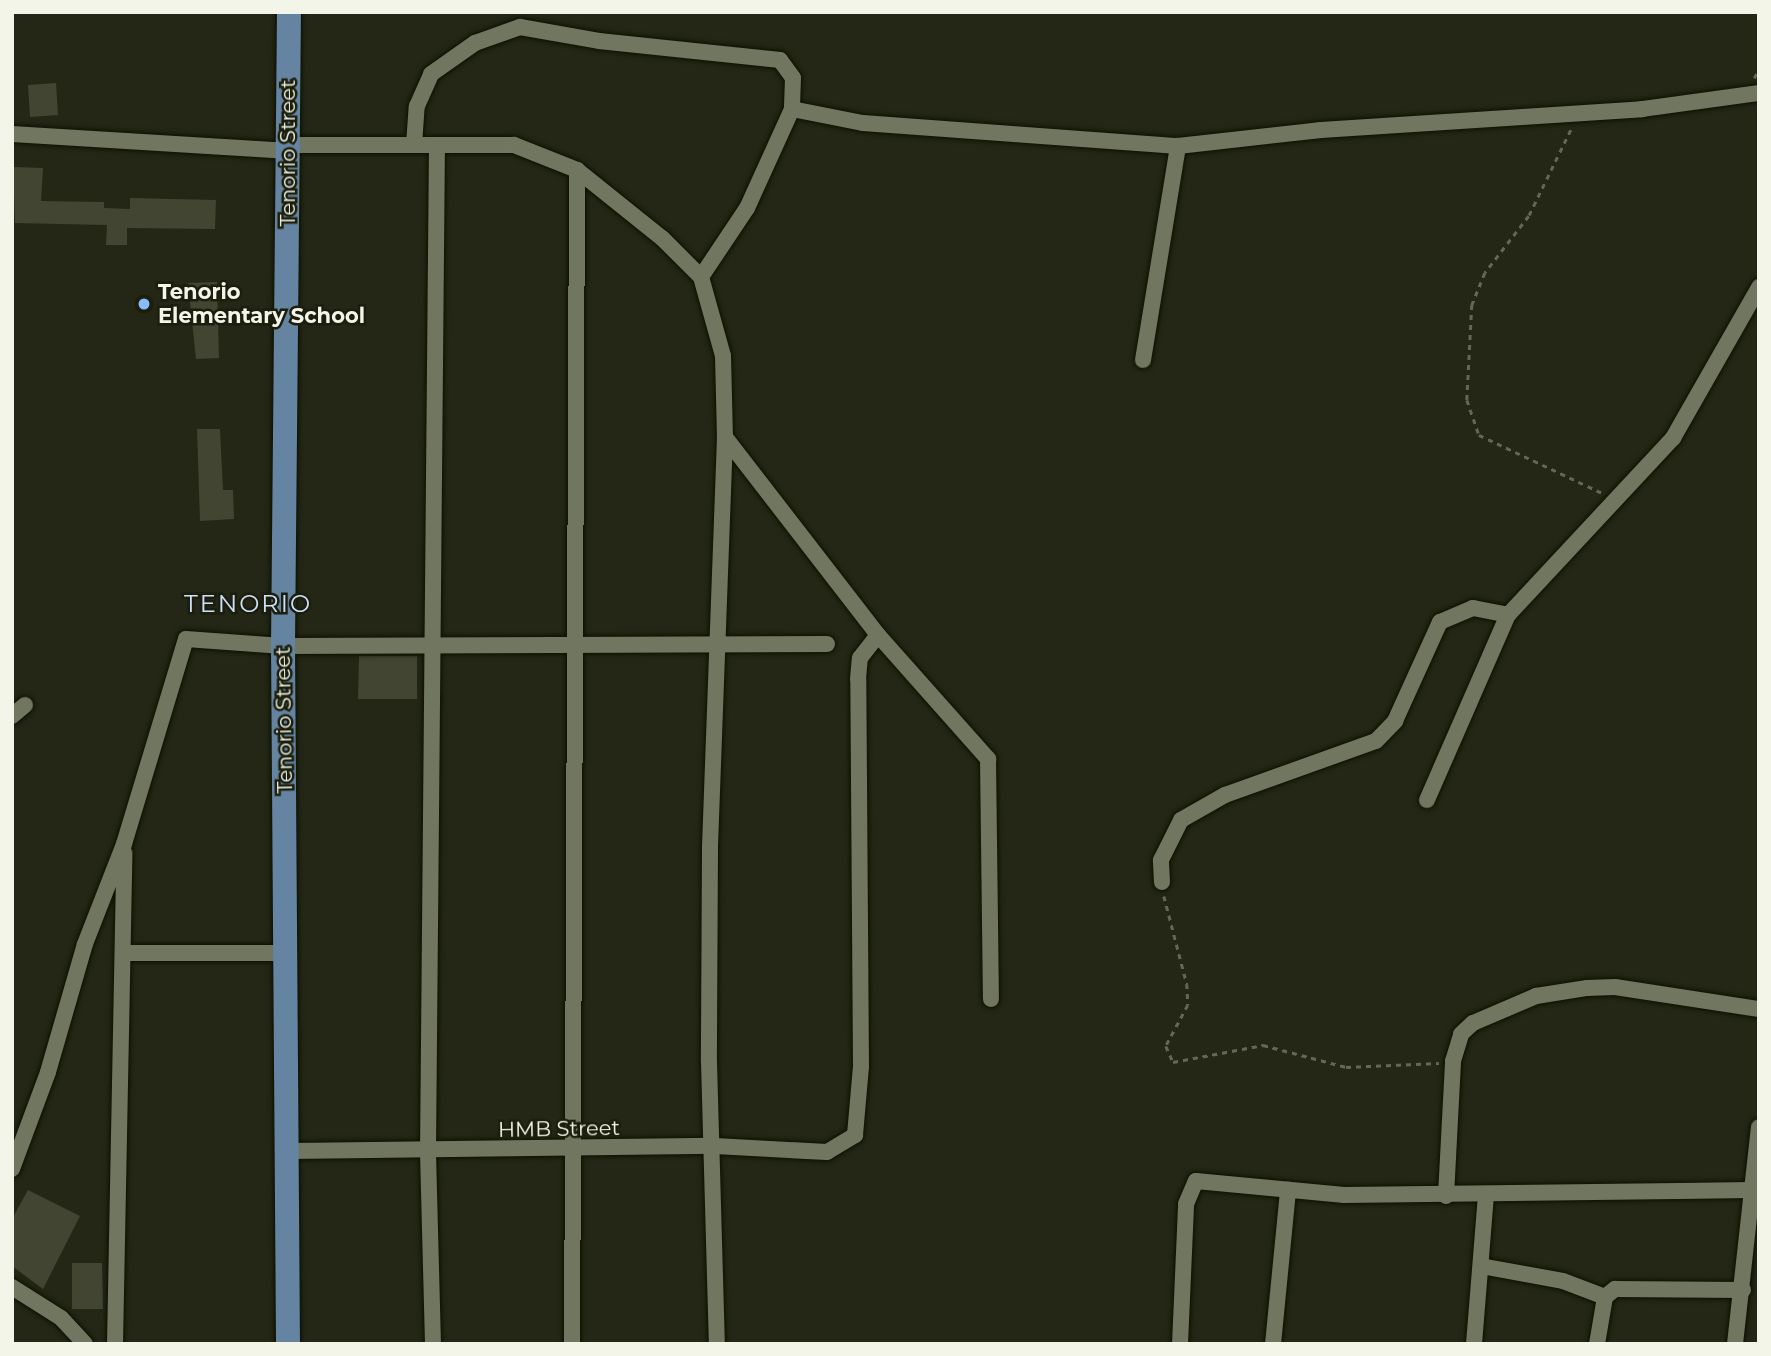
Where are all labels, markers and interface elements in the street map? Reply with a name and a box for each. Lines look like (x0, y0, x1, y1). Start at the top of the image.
street label: Tenorio Street (275, 79, 301, 227)
place label: Tenorio Elementary School (158, 279, 365, 329)
marker: Tenorio Elementary School (136, 296, 152, 312)
district label: TENORIO (185, 590, 311, 618)
street label: Tenorio Street (270, 646, 298, 794)
street label: HMB Street (498, 1115, 620, 1143)

